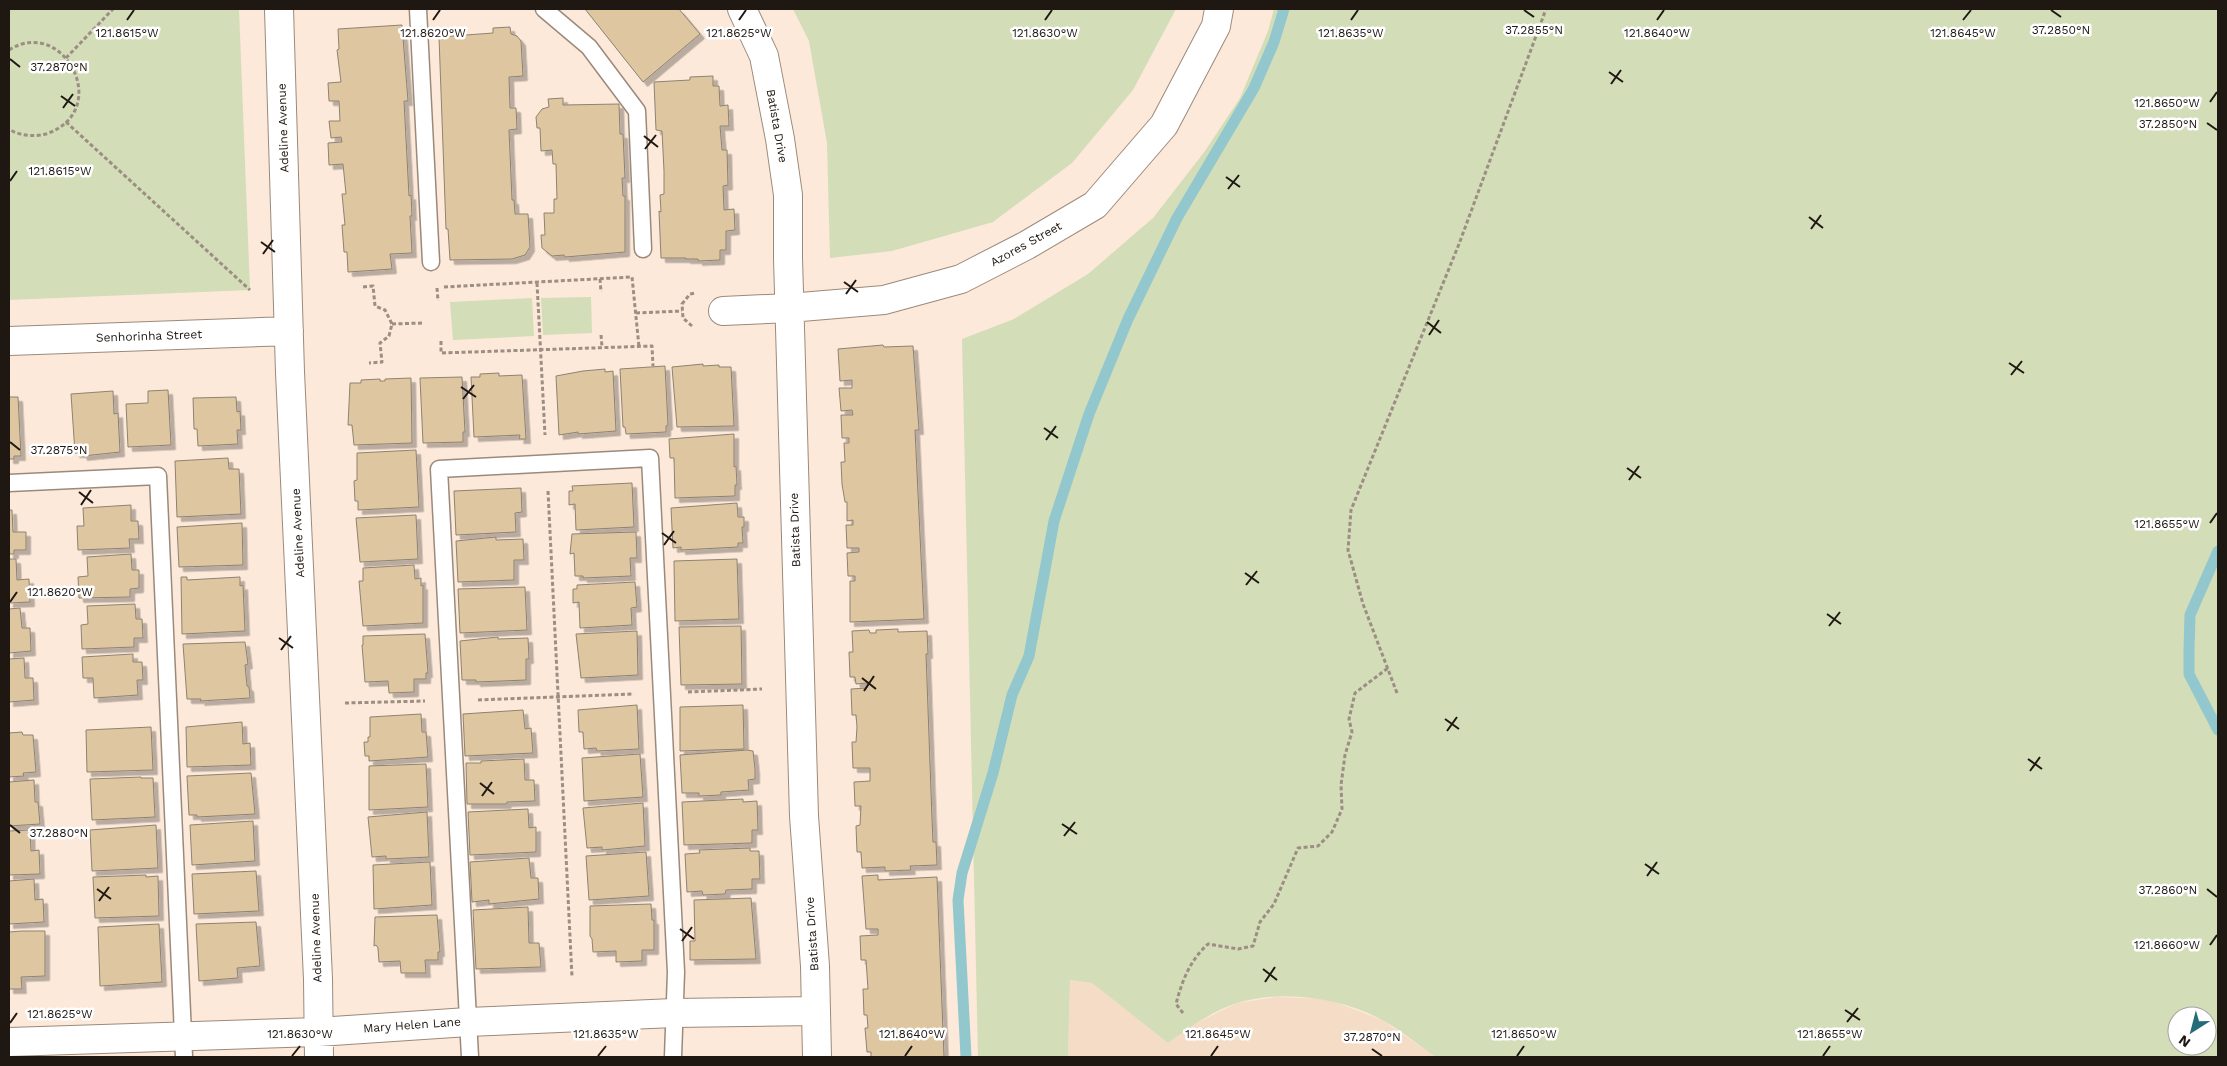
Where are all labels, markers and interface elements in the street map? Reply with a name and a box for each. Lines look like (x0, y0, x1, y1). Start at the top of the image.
text: 37.2855°N (1505, 23, 1563, 37)
text: 37.2850°N (2032, 23, 2090, 37)
text: 121.8615°W (96, 26, 159, 40)
text: 121.8620°W (400, 26, 466, 40)
text: 121.8625°W (706, 26, 772, 40)
text: 121.8630°W (1012, 26, 1078, 40)
text: 121.8635°W (1318, 26, 1384, 40)
text: 121.8640°W (1624, 26, 1691, 40)
text: 121.8645°W (1930, 26, 1996, 40)
text: 37.2870°N (30, 60, 88, 74)
street label: Adeline Avenue (274, 83, 292, 173)
street label: Batista Drive (764, 88, 790, 164)
text: 121.8650°W (2134, 96, 2200, 110)
text: 37.2850°N (2139, 117, 2197, 131)
text: 121.8615°W (29, 164, 92, 178)
street label: Azores Street (988, 219, 1064, 269)
street label: Senhorinha Street (96, 327, 202, 345)
text: 37.2875°N (30, 443, 88, 457)
street label: Adeline Avenue (289, 488, 307, 578)
street label: Batista Drive (787, 493, 803, 567)
text: 121.8655°W (2134, 517, 2200, 531)
text: 121.8620°W (27, 585, 93, 599)
text: 37.2880°N (30, 826, 88, 840)
text: 37.2860°N (2139, 883, 2197, 897)
street label: Adeline Avenue (307, 893, 325, 983)
street label: Batista Drive (802, 896, 822, 972)
text: 121.8660°W (2134, 938, 2200, 952)
north arrow (2167, 1006, 2217, 1056)
text: 121.8625°W (27, 1007, 93, 1021)
street label: Mary Helen Lane (363, 1015, 461, 1035)
text: 121.8630°W (267, 1027, 333, 1041)
text: 121.8635°W (573, 1027, 639, 1041)
text: 121.8640°W (879, 1027, 946, 1041)
text: 121.8645°W (1185, 1027, 1251, 1041)
text: 121.8650°W (1491, 1027, 1557, 1041)
text: 121.8655°W (1797, 1027, 1863, 1041)
text: 37.2870°N (1343, 1030, 1401, 1044)
text: N (2175, 1032, 2193, 1051)

